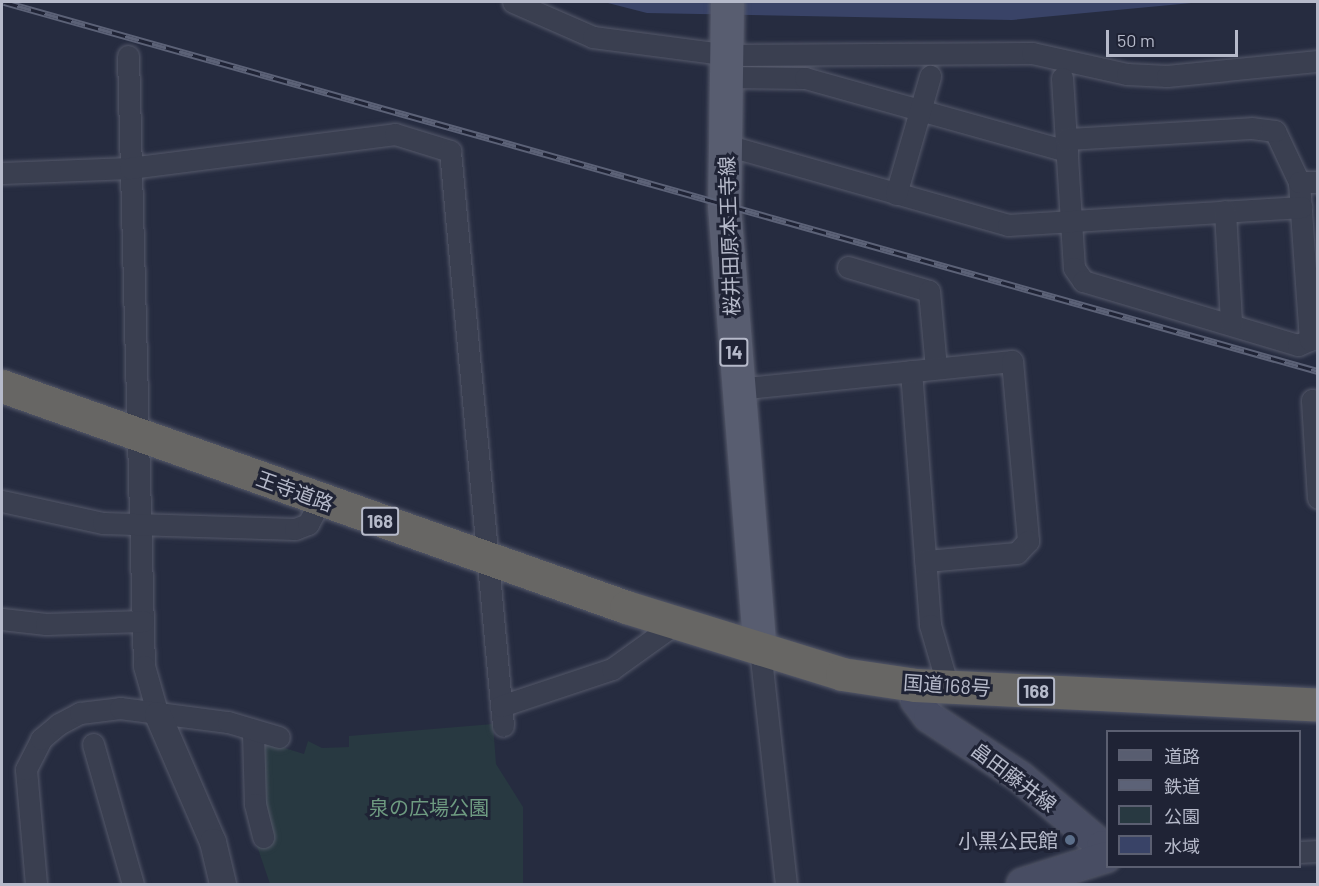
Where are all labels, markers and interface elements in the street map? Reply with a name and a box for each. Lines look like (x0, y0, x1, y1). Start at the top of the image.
scale bar (1109, 18, 1241, 56)
text: 50 m (1117, 29, 1155, 51)
street label: 桜井田原本王寺線 (714, 156, 744, 316)
road number: 14 (719, 337, 749, 367)
street label: 王寺道路 (253, 466, 337, 516)
road number: 168 (360, 506, 400, 536)
street label: 国道168号 (902, 670, 992, 700)
road number: 168 (1016, 676, 1056, 706)
legend (1106, 730, 1301, 868)
street label: 畠田藤井線 (967, 737, 1061, 817)
text: 道路 (1164, 745, 1200, 767)
text: 鉄道 (1164, 775, 1200, 797)
park label: 泉の広場公園 (369, 795, 489, 819)
text: 公園 (1164, 805, 1200, 827)
place label: 小黒公民館 (958, 828, 1058, 852)
marker: 小黒公民館 (1063, 833, 1077, 847)
text: 水域 (1164, 835, 1200, 857)

